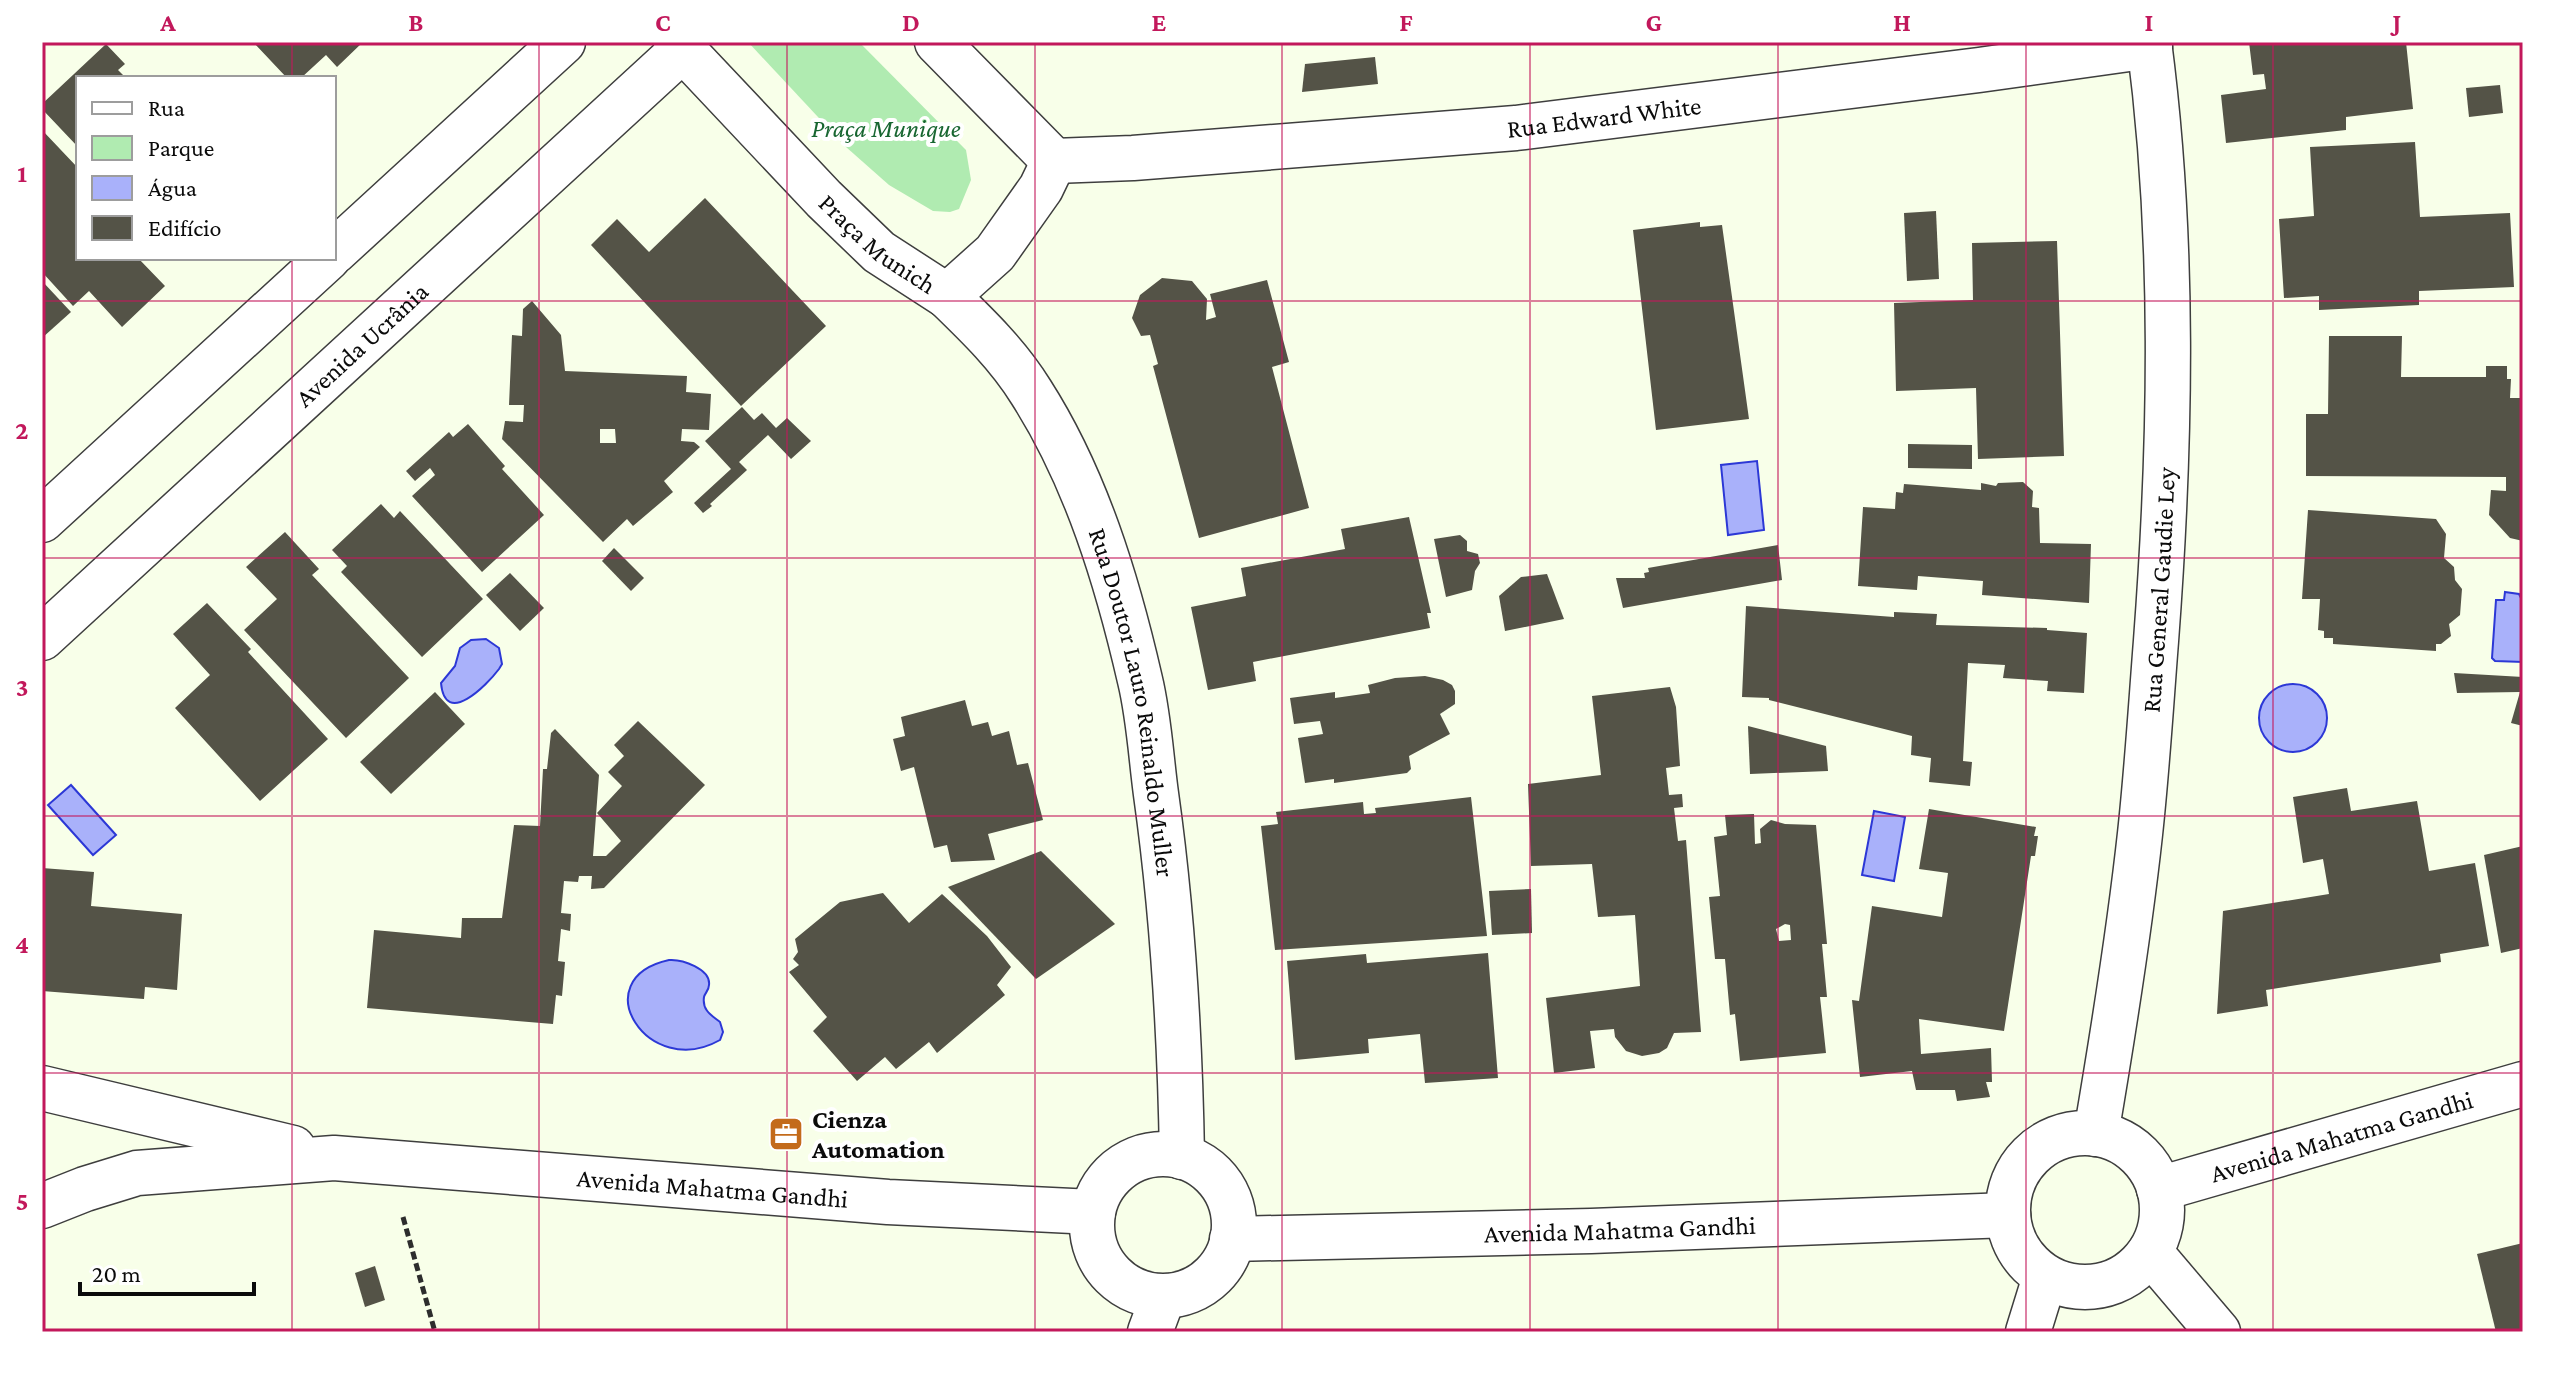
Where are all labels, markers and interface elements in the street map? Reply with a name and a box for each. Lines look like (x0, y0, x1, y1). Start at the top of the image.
text: A (159, 8, 176, 37)
text: B (408, 8, 424, 37)
text: C (655, 8, 671, 37)
text: D (902, 8, 920, 37)
text: E (1152, 8, 1167, 37)
text: F (1399, 8, 1413, 37)
text: G (1646, 8, 1662, 37)
text: H (1893, 8, 1911, 37)
text: I (2145, 8, 2153, 37)
text: J (2390, 8, 2401, 37)
legend (76, 76, 336, 260)
street label: Rua Edward White (1506, 91, 1703, 144)
text: Rua (148, 94, 185, 121)
park label: Praça Munique (811, 114, 961, 143)
text: Parque (148, 134, 214, 161)
text: 1 (17, 159, 27, 188)
text: Água (148, 174, 197, 201)
street label: Praça Munich (813, 188, 941, 300)
text: Edifício (148, 214, 221, 241)
street label: Avenida Ucrânia (290, 277, 434, 413)
text: 2 (15, 416, 29, 445)
street label: Rua General Gaudie Ley (2137, 466, 2181, 714)
street label: Rua Doutor Lauro Reinaldo Muller (1083, 524, 1180, 879)
text: 3 (16, 673, 28, 702)
text: 4 (15, 930, 29, 959)
street label: Avenida Mahatma Gandhi (2207, 1085, 2476, 1188)
place label: Cienza Automation (811, 1105, 945, 1164)
office icon: Cienza Automation (767, 1115, 805, 1153)
street label: Avenida Mahatma Gandhi (576, 1163, 849, 1214)
text: 5 (16, 1187, 28, 1216)
street label: Avenida Mahatma Gandhi (1484, 1211, 1756, 1248)
scale bar (80, 1246, 254, 1296)
text: 20 m (92, 1260, 141, 1287)

